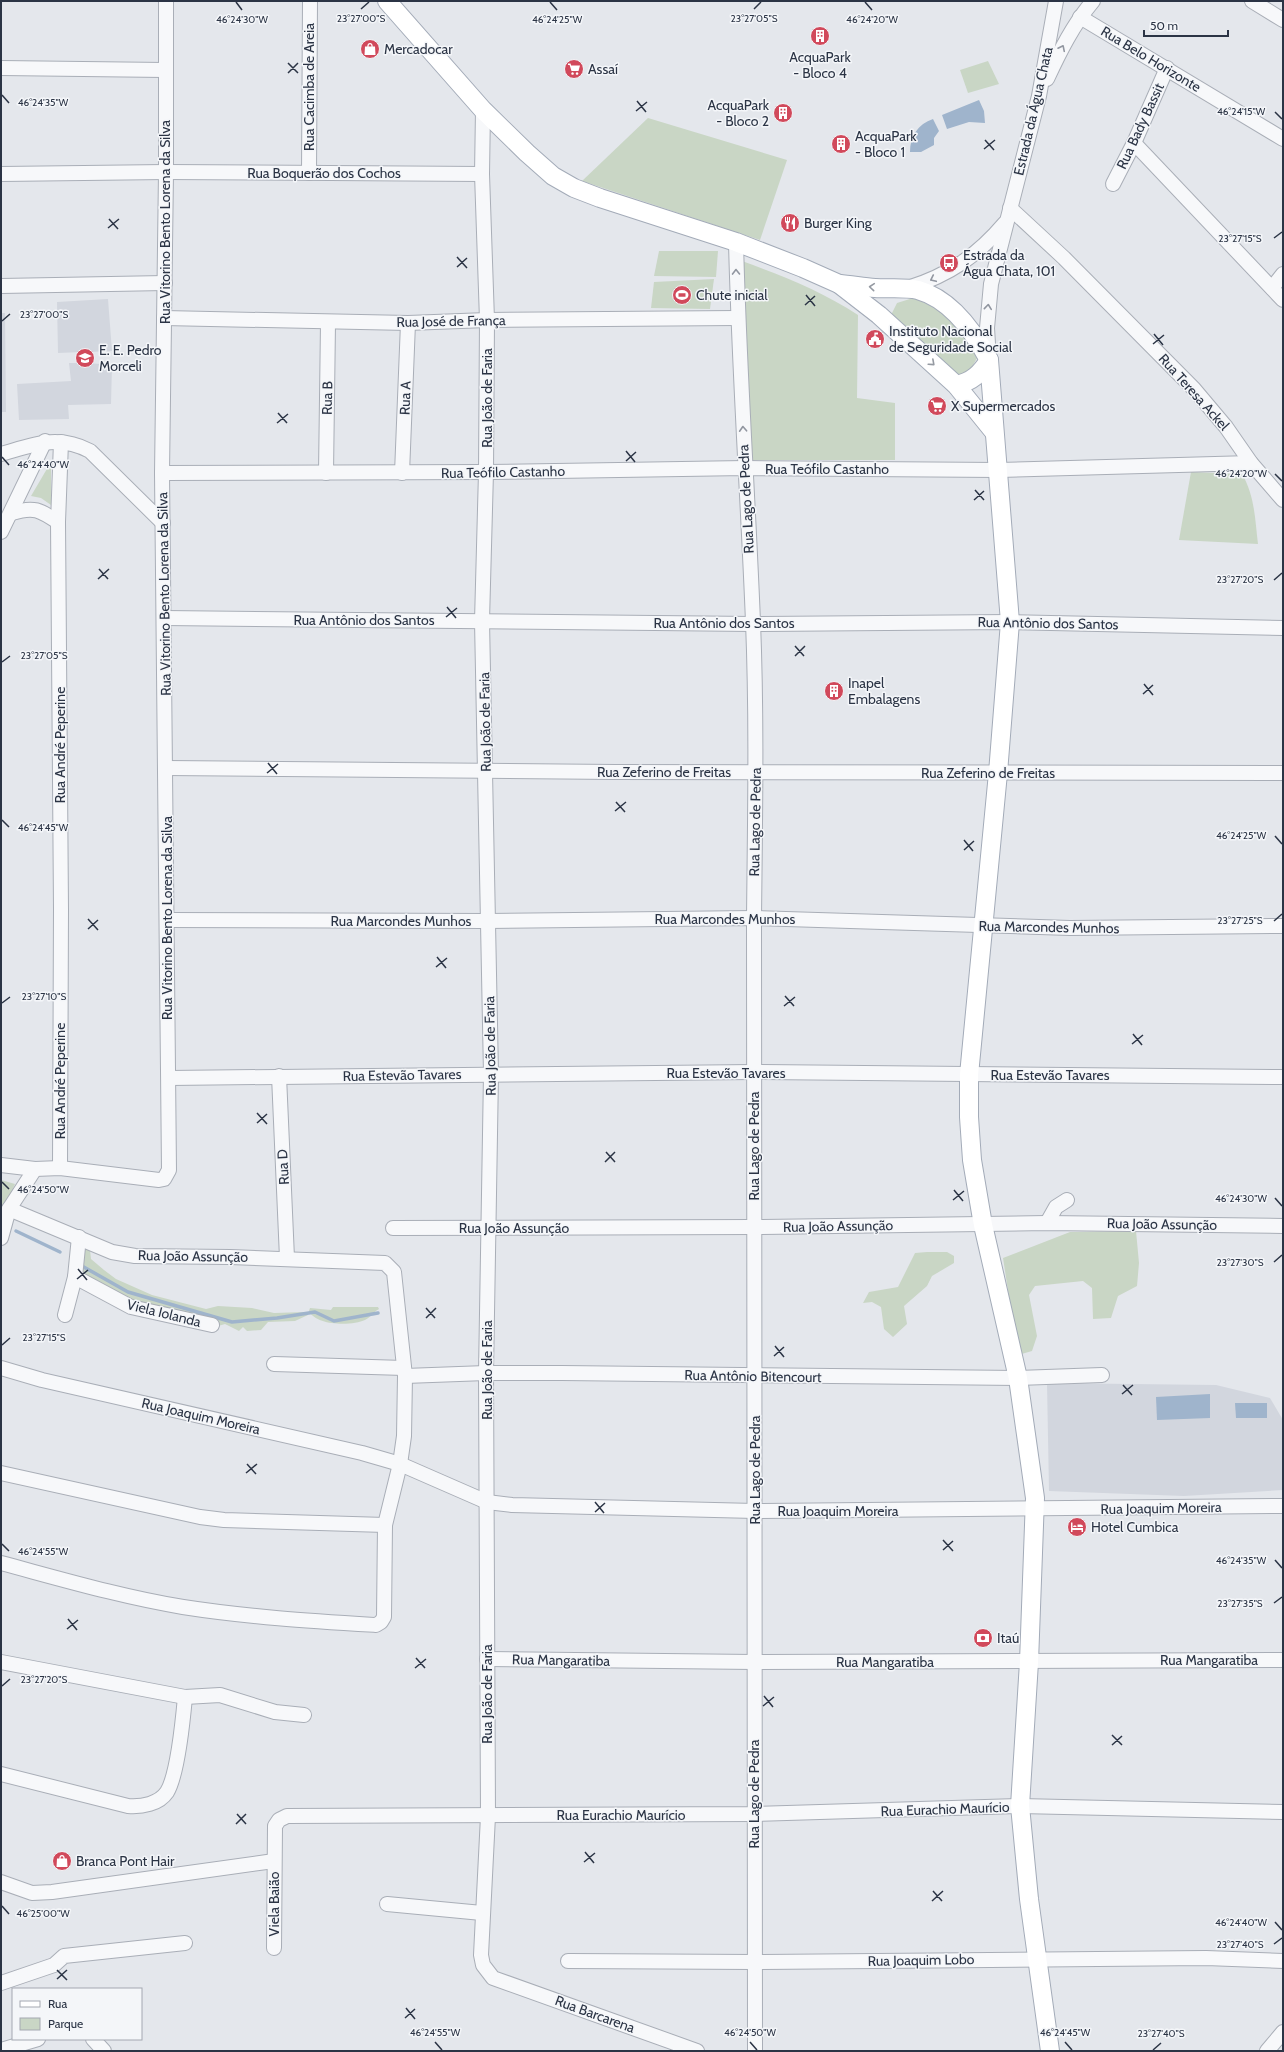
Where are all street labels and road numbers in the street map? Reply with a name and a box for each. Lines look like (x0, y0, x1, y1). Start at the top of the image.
street label: Rua Belo Horizonte (1098, 22, 1204, 96)
street label: Rua Cacimba de Areia (300, 23, 318, 151)
street label: Estrada da Água Chata (1009, 45, 1057, 177)
street label: Rua Bady Bassit (1112, 80, 1168, 172)
street label: Rua Vitorino Bento Lorena da Silva (156, 120, 174, 324)
street label: Rua Boquerão dos Cochos (247, 164, 401, 182)
street label: Rua José de França (396, 311, 506, 331)
street label: Rua João de Faria (478, 348, 496, 448)
street label: Rua Teresa Ackel (1155, 350, 1234, 435)
street label: Rua A (395, 380, 415, 415)
street label: Rua B (318, 381, 336, 415)
street label: Rua Lago de Pedra (734, 444, 758, 554)
street label: Rua Teófilo Castanho (765, 460, 889, 478)
street label: Rua Teófilo Castanho (441, 462, 565, 482)
street label: Rua Vitorino Bento Lorena da Silva (153, 492, 175, 696)
street label: Rua Antônio dos Santos (293, 611, 435, 629)
street label: Rua Antônio dos Santos (977, 613, 1119, 633)
street label: Rua Antônio dos Santos (653, 614, 795, 632)
street label: Rua João de Faria (475, 672, 495, 772)
street label: Rua André Peperine (51, 687, 69, 803)
street label: Rua Zeferino de Freitas (597, 763, 731, 781)
street label: Rua Zeferino de Freitas (921, 764, 1055, 782)
street label: Rua Lago de Pedra (745, 767, 765, 877)
street label: Rua Vitorino Bento Lorena da Silva (158, 816, 176, 1020)
street label: Rua Marcondes Munhos (655, 910, 796, 928)
street label: Rua Marcondes Munhos (331, 912, 472, 930)
street label: Rua Marcondes Munhos (978, 917, 1120, 937)
street label: Rua João de Faria (480, 996, 500, 1096)
street label: Rua André Peperine (51, 1023, 69, 1139)
street label: Rua Estevão Tavares (667, 1064, 786, 1082)
street label: Rua Estevão Tavares (342, 1065, 462, 1085)
street label: Rua Estevão Tavares (991, 1066, 1110, 1084)
street label: Rua Lago de Pedra (745, 1091, 763, 1200)
street label: Rua D (273, 1149, 293, 1185)
street label: Rua João Assunção (1107, 1214, 1218, 1234)
street label: Rua João Assunção (783, 1216, 894, 1236)
street label: Rua João Assunção (459, 1219, 569, 1237)
street label: Rua João Assunção (138, 1246, 249, 1266)
street label: Viela Iolanda (125, 1295, 203, 1331)
street label: Rua João de Faria (478, 1320, 496, 1420)
street label: Rua Antônio Bitencourt (684, 1366, 822, 1386)
street label: Rua Joaquim Moreira (140, 1394, 262, 1438)
street label: Rua Lago de Pedra (746, 1415, 764, 1524)
street label: Rua Joaquim Moreira (1100, 1498, 1222, 1518)
street label: Rua Joaquim Moreira (777, 1502, 899, 1520)
street label: Rua João de Faria (478, 1644, 496, 1744)
street label: Rua Mangaratiba (512, 1650, 610, 1670)
street label: Rua Mangaratiba (1160, 1651, 1258, 1669)
street label: Rua Mangaratiba (836, 1653, 934, 1671)
street label: Rua Lago de Pedra (745, 1739, 763, 1848)
street label: Rua Eurachio Maurício (880, 1798, 1010, 1820)
street label: Rua Eurachio Maurício (557, 1806, 686, 1824)
street label: Viela Baião (265, 1871, 283, 1936)
street label: Rua Joaquim Lobo (867, 1950, 975, 1970)
street label: Rua Barcarena (553, 1991, 638, 2037)

